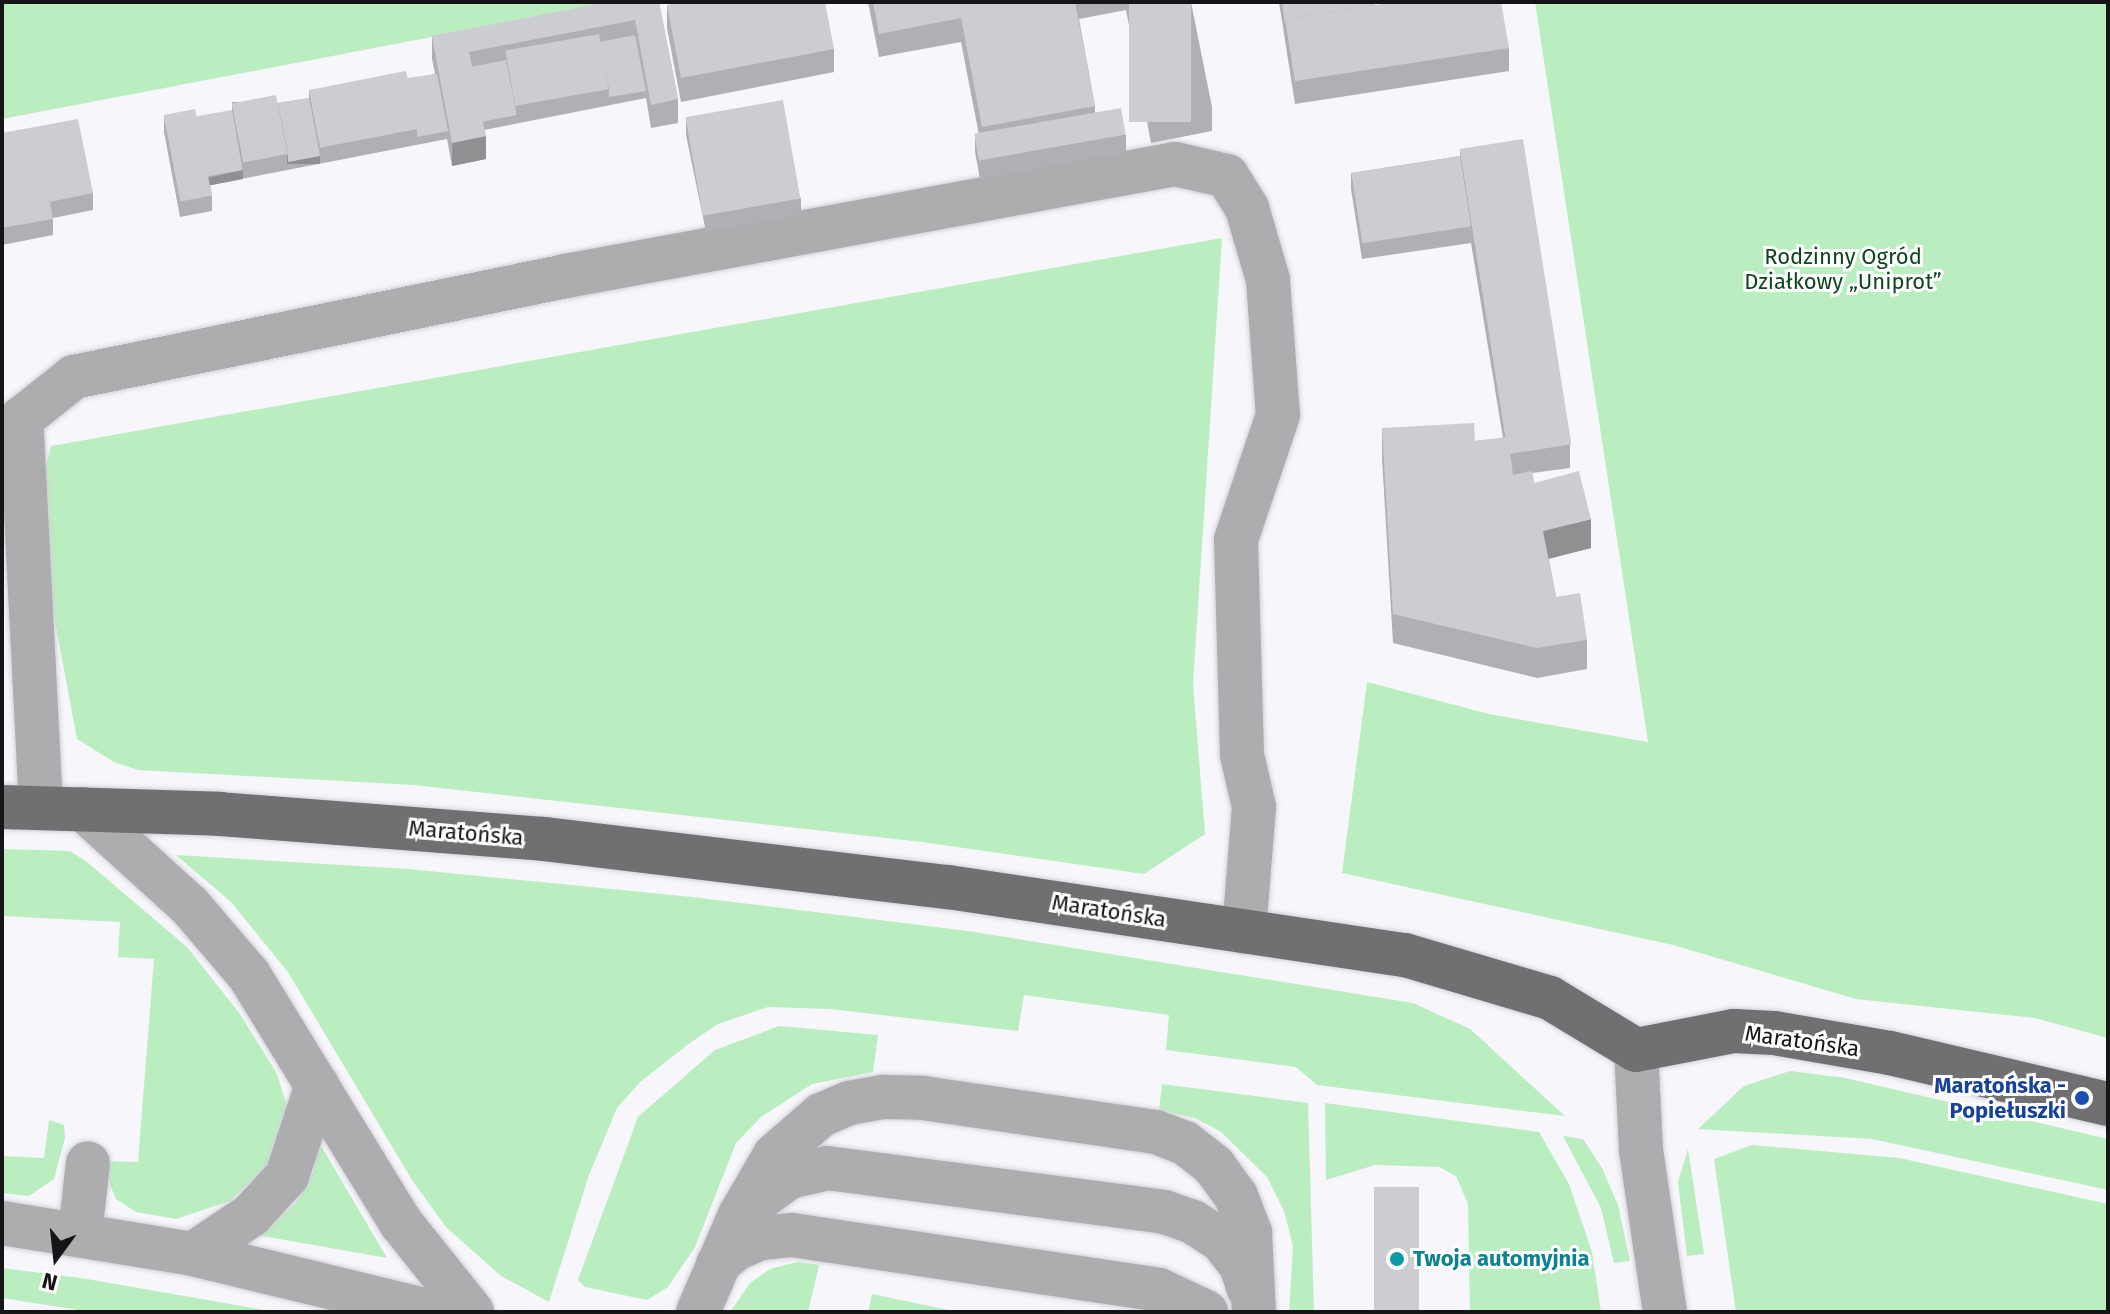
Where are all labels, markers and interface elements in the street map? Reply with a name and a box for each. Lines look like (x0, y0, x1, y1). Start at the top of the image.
park label: Rodzinny Ogród Działkowy „Uniprot” (1744, 243, 1942, 294)
street label: Maratońska (407, 815, 525, 851)
street label: Maratońska (1050, 889, 1168, 933)
street label: Maratońska (1743, 1020, 1861, 1062)
place label: Maratońska - Popiełuszki (1934, 1072, 2066, 1124)
marker: Maratońska - Popiełuszki (2073, 1089, 2091, 1107)
north arrow (16, 1218, 96, 1298)
place label: Twoja automyjnia (1413, 1246, 1590, 1272)
marker: Twoja automyjnia (1388, 1250, 1406, 1268)
text: N (39, 1267, 60, 1297)

